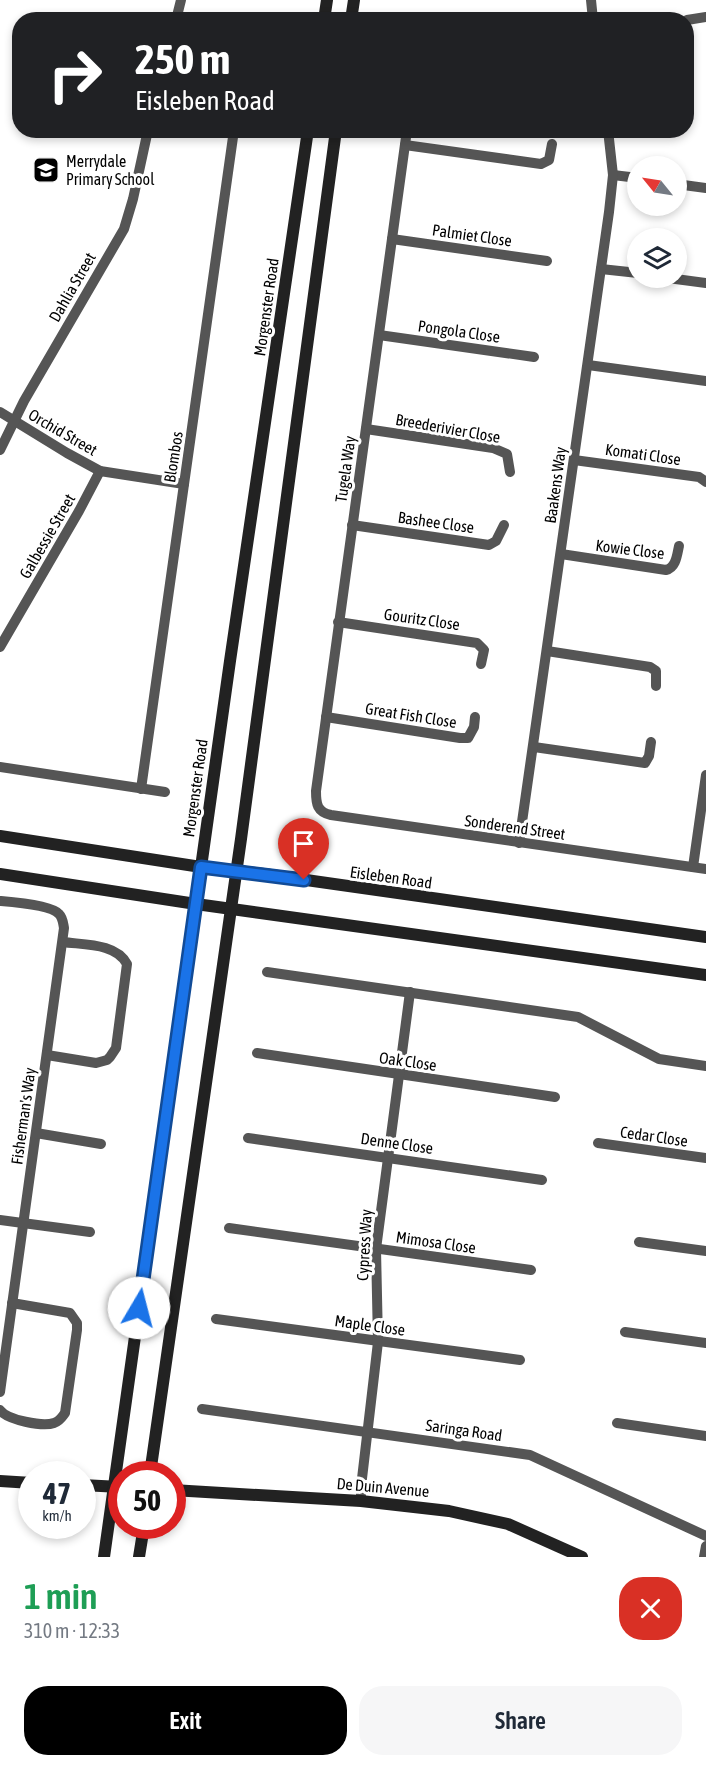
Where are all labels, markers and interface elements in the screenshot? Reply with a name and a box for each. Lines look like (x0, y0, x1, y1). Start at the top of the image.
text: 250 m (135, 35, 230, 83)
icon: right (36, 36, 114, 114)
text: Eisleben Road (135, 85, 275, 116)
place label: Merrydale Primary School (66, 152, 155, 189)
school or university icon: Merrydale Primary School (31, 155, 61, 185)
north arrow (627, 156, 687, 216)
map controls (627, 156, 687, 288)
street label: Palmiet Close (431, 221, 513, 249)
button: layers (627, 228, 687, 288)
street label: Dahlia Street (45, 249, 99, 325)
street label: Morgenster Road (250, 257, 283, 357)
street label: Pongola Close (417, 316, 501, 347)
street label: Orchid Street (25, 405, 101, 459)
street label: Breederivier Close (394, 410, 502, 446)
street label: Blombos (160, 430, 186, 484)
street label: Tugela Way (331, 434, 360, 503)
street label: Komati Close (604, 440, 682, 468)
street label: Baakens Way (541, 445, 570, 525)
street label: Galbessie Street (16, 490, 79, 581)
street label: Bashee Close (397, 508, 475, 536)
street label: Kowie Close (595, 536, 665, 562)
street label: Gouritz Close (383, 605, 461, 633)
street label: Great Fish Close (364, 699, 458, 731)
street label: Morgenster Road (179, 738, 212, 838)
street label: Sonderend Street (463, 811, 567, 843)
pin (278, 818, 329, 880)
icon: arrive (287, 827, 320, 860)
street label: Eisleben Road (349, 862, 433, 892)
street label: Oak Close (378, 1048, 438, 1074)
street label: Fisherman's Way (7, 1066, 40, 1166)
street label: Cedar Close (619, 1122, 689, 1150)
street label: Denne Close (360, 1129, 434, 1157)
street label: Cypress Way (353, 1208, 376, 1281)
street label: Mimosa Close (395, 1227, 477, 1257)
position arrow (107, 1276, 171, 1340)
street label: Maple Close (333, 1311, 406, 1340)
street label: Saringa Road (424, 1416, 503, 1445)
speed limit sign: 50 (108, 1461, 186, 1539)
street label: De Duin Avenue (336, 1474, 430, 1500)
text: 47 (43, 1476, 71, 1510)
text: km/h (42, 1507, 72, 1524)
text: 1 min (24, 1575, 98, 1617)
button: close (619, 1577, 682, 1640)
text: 310 m · 12:33 (24, 1619, 120, 1642)
button: Exit (24, 1686, 347, 1755)
button: Share (359, 1686, 682, 1755)

